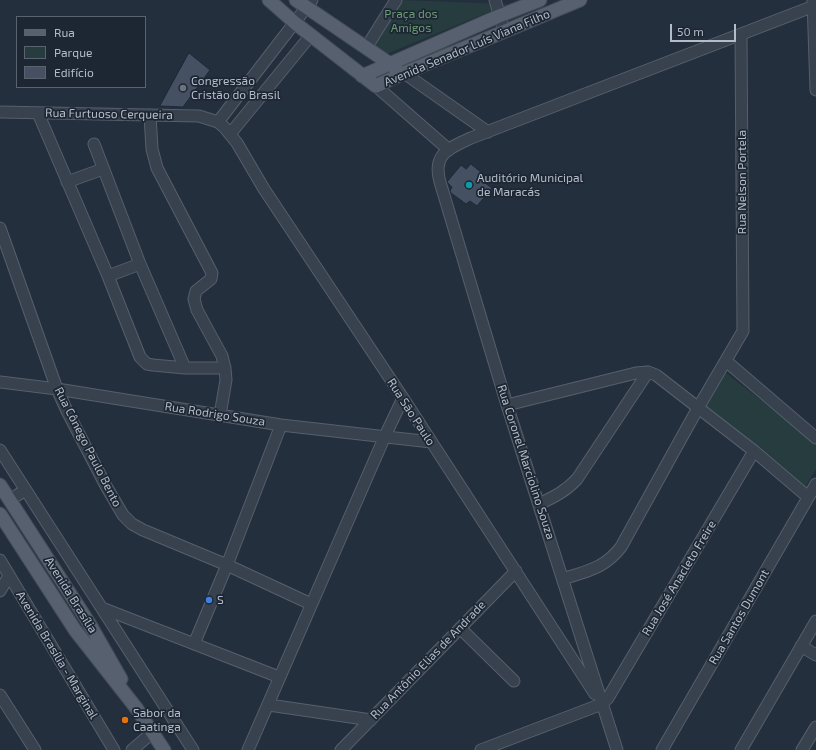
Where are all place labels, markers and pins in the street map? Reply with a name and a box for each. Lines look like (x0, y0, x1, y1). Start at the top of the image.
place label: Congressão Cristão do Brasil (191, 74, 280, 102)
marker: Congressão Cristão do Brasil (178, 83, 188, 93)
place label: Auditório Municipal de Maracás (477, 171, 583, 199)
marker: Auditório Municipal de Maracás (464, 180, 474, 190)
place label: S (217, 593, 224, 607)
marker: S (204, 595, 214, 605)
place label: Sabor da Caatinga (133, 706, 181, 734)
marker: Sabor da Caatinga (120, 715, 130, 725)

